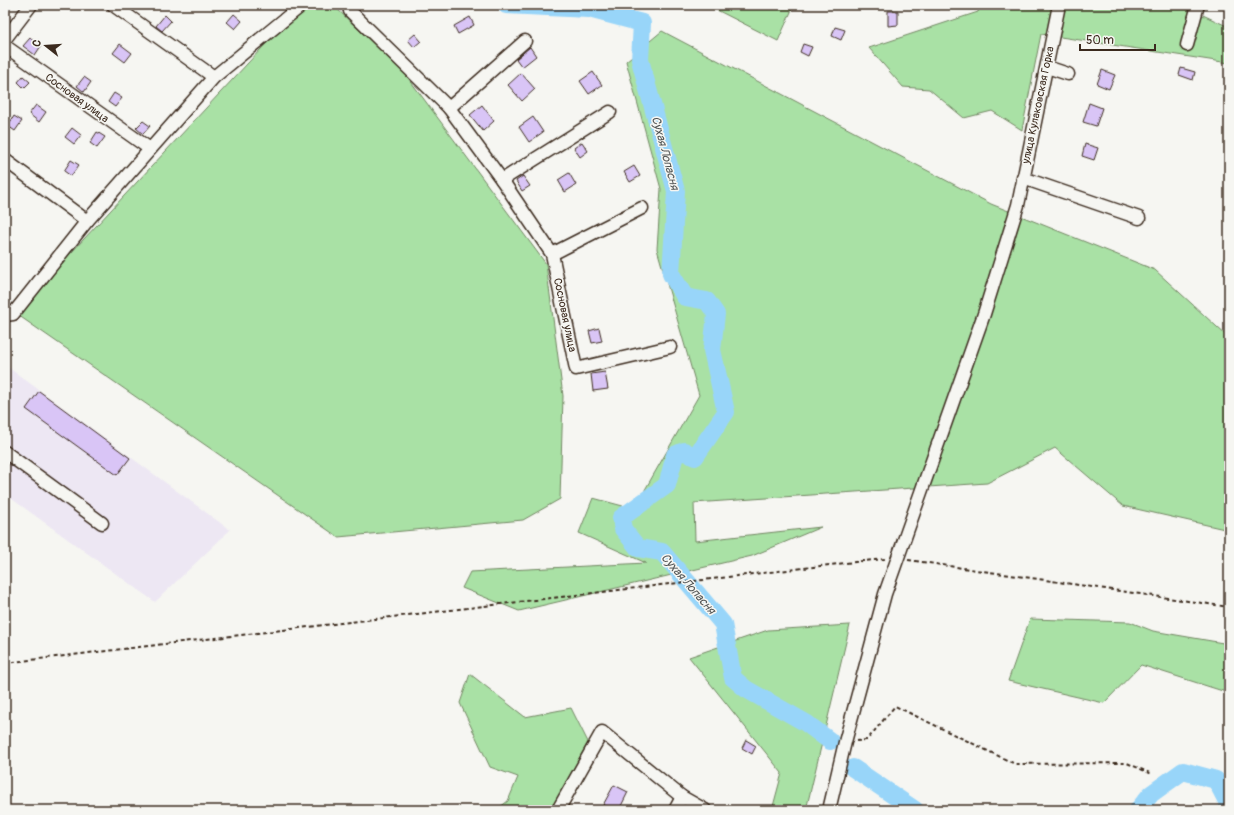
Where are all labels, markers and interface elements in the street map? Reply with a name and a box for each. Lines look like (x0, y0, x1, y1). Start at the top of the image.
north arrow (26, 26, 66, 66)
scale bar (1080, 26, 1155, 52)
text: 50 m (1086, 33, 1114, 48)
text: С (30, 38, 44, 48)
street label: улица Кулаковская Горка (1019, 45, 1057, 166)
street label: Сосновая улица (43, 71, 111, 125)
water label: Сухая Лопасня (648, 115, 682, 193)
street label: Сосновая улица (551, 277, 579, 353)
water label: Сухая Лопасня (658, 551, 719, 618)

